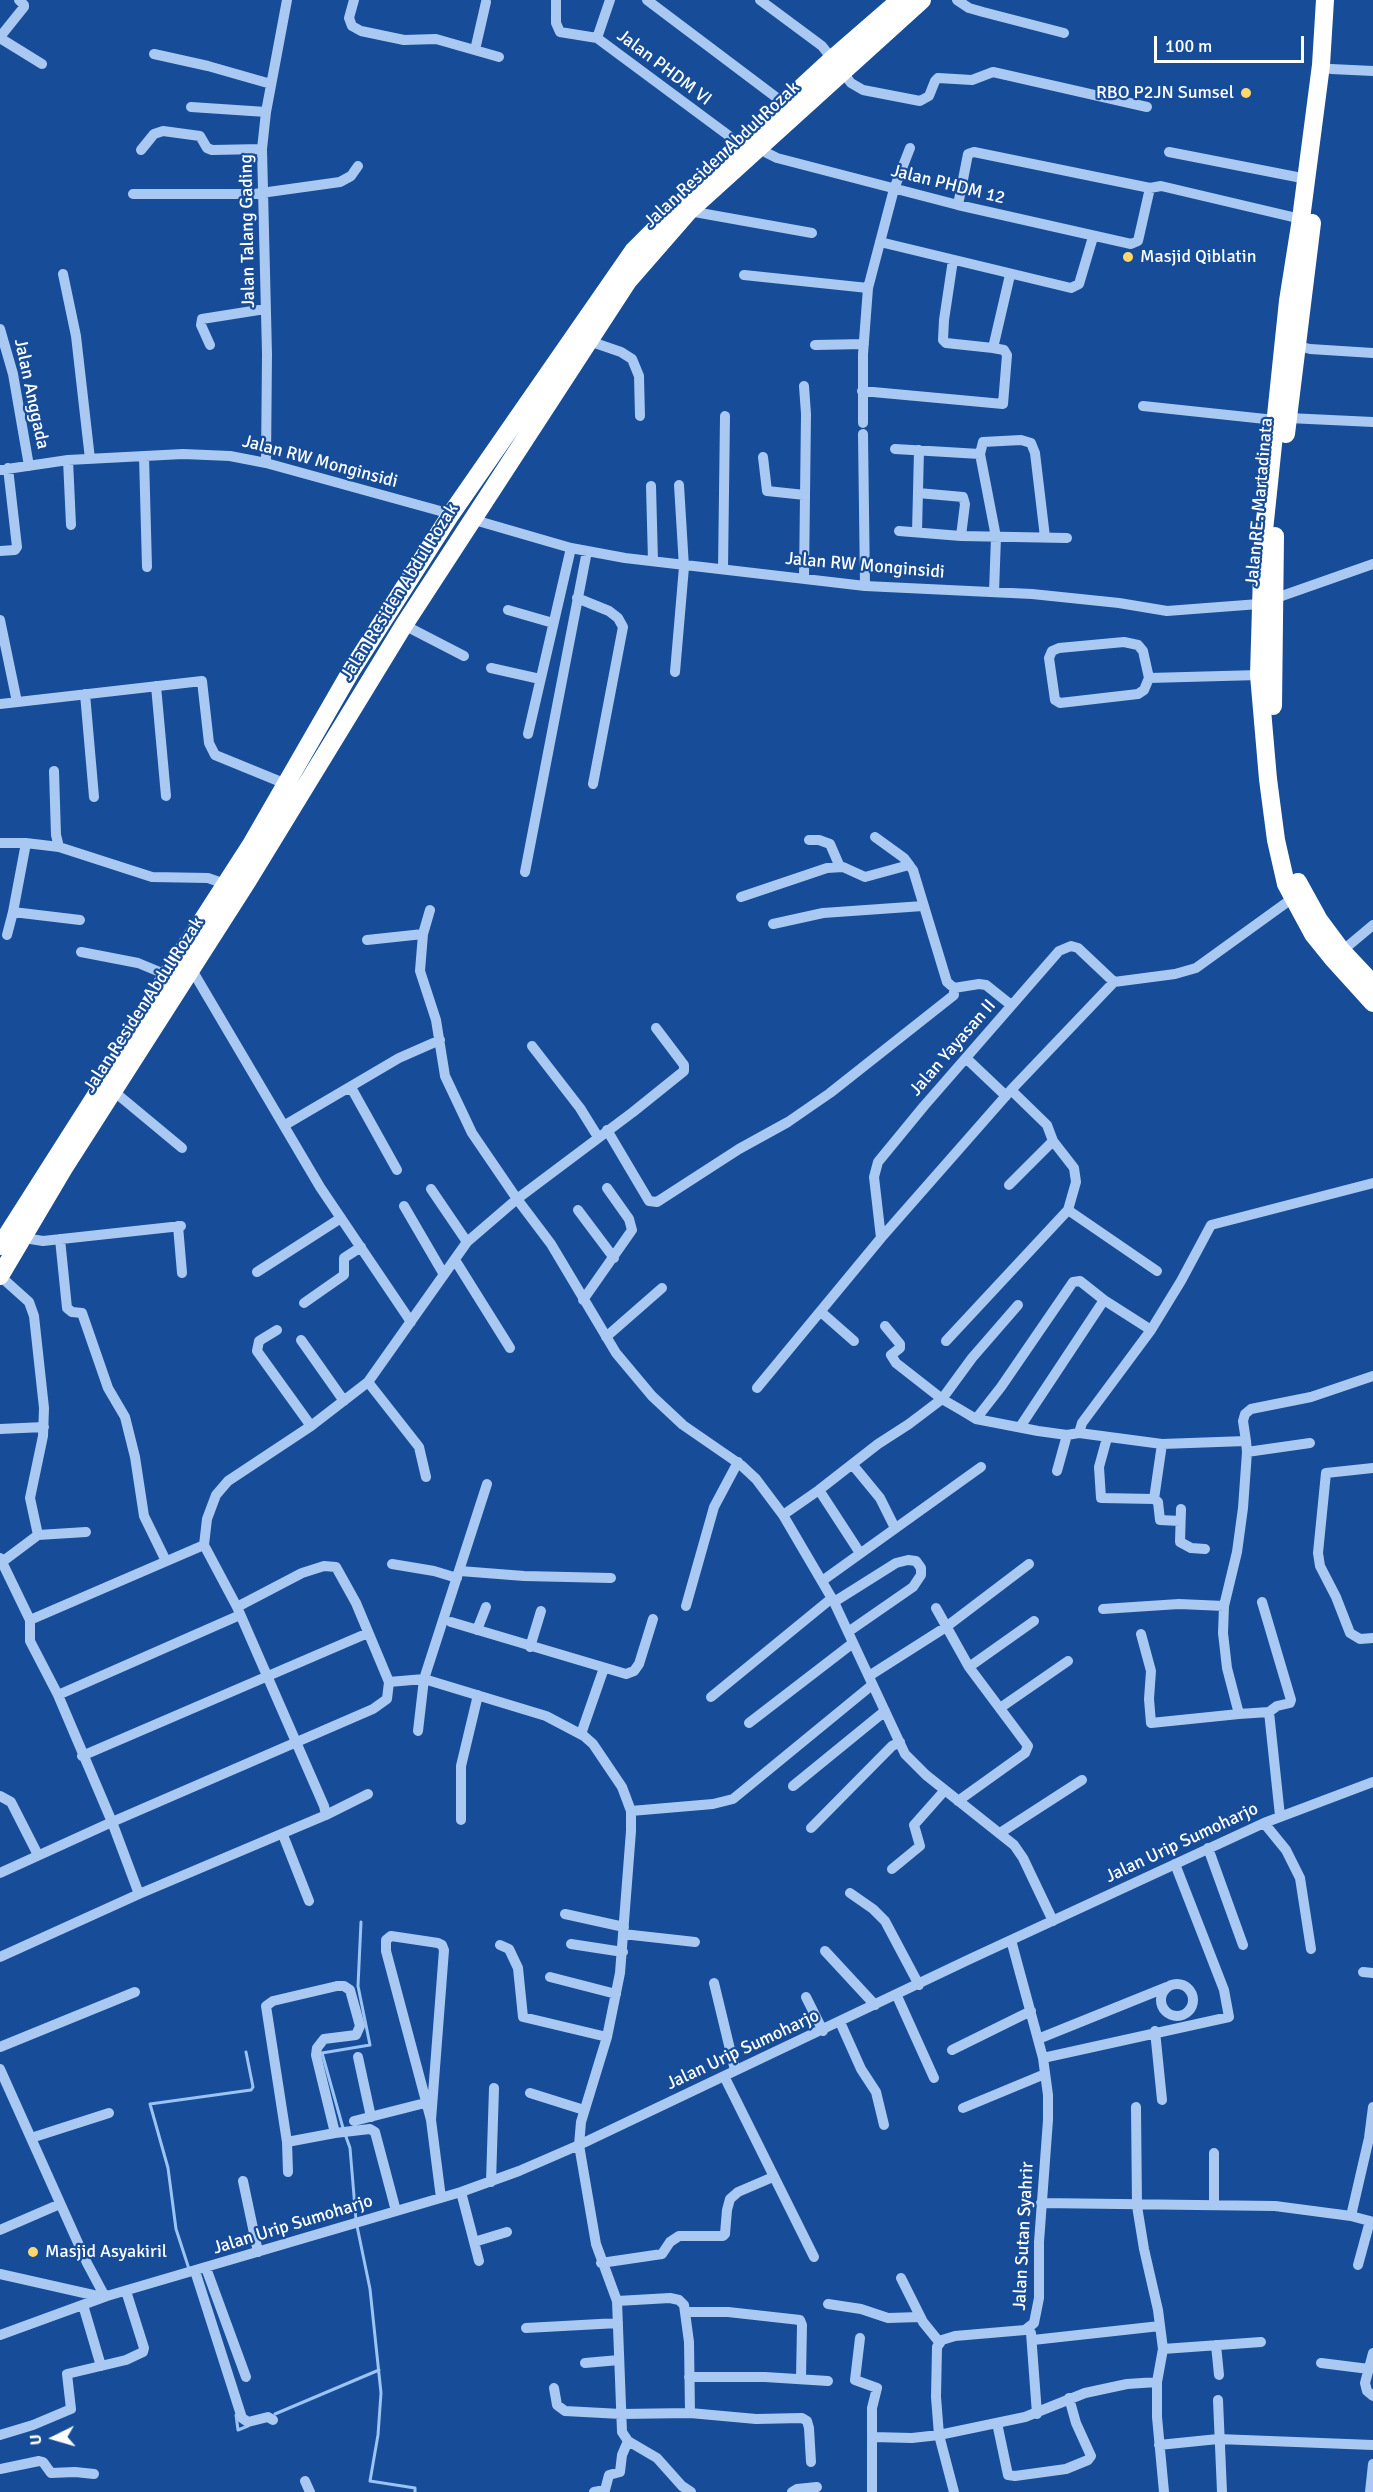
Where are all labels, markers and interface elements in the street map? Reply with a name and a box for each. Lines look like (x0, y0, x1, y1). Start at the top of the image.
scale bar (1157, 24, 1307, 62)
street label: Jalan PHDM VI (612, 25, 716, 111)
text: 100 m (1165, 35, 1212, 57)
street label: Jalan Residen Abdul Rozak (640, 77, 804, 233)
place label: RBO P2JN Sumsel (1096, 82, 1234, 104)
marker: RBO P2JN Sumsel (1239, 86, 1253, 100)
street label: Jalan Talang Gading (236, 154, 260, 308)
street label: Jalan PHDM 12 (889, 160, 1007, 210)
place label: Masjid Qiblatin (1140, 246, 1256, 268)
marker: Masjid Qiblatin (1121, 250, 1135, 264)
street label: Jalan Anggada (9, 337, 53, 451)
street label: Jalan RE. Martadinata (1242, 417, 1278, 587)
street label: Jalan RW Monginsidi (240, 431, 400, 493)
street label: Jalan Residen Abdul Rozak (337, 500, 463, 684)
street label: Jalan RW Monginsidi (784, 548, 946, 584)
street label: Jalan Residen Abdul Rozak (79, 913, 209, 1097)
street label: Jalan Yayasan II (905, 995, 1001, 1101)
street label: Jalan Urip Sumoharjo (1102, 1798, 1262, 1888)
street label: Jalan Urip Sumoharjo (663, 2005, 823, 2095)
street label: Jalan Sutan Syahrir (1009, 2161, 1039, 2311)
street label: Jalan Urip Sumoharjo (210, 2190, 376, 2260)
place label: Masjid Asyakiril (45, 2241, 167, 2263)
marker: Masjid Asyakiril (26, 2245, 40, 2259)
north arrow (24, 2408, 84, 2468)
text: U (26, 2433, 47, 2446)

